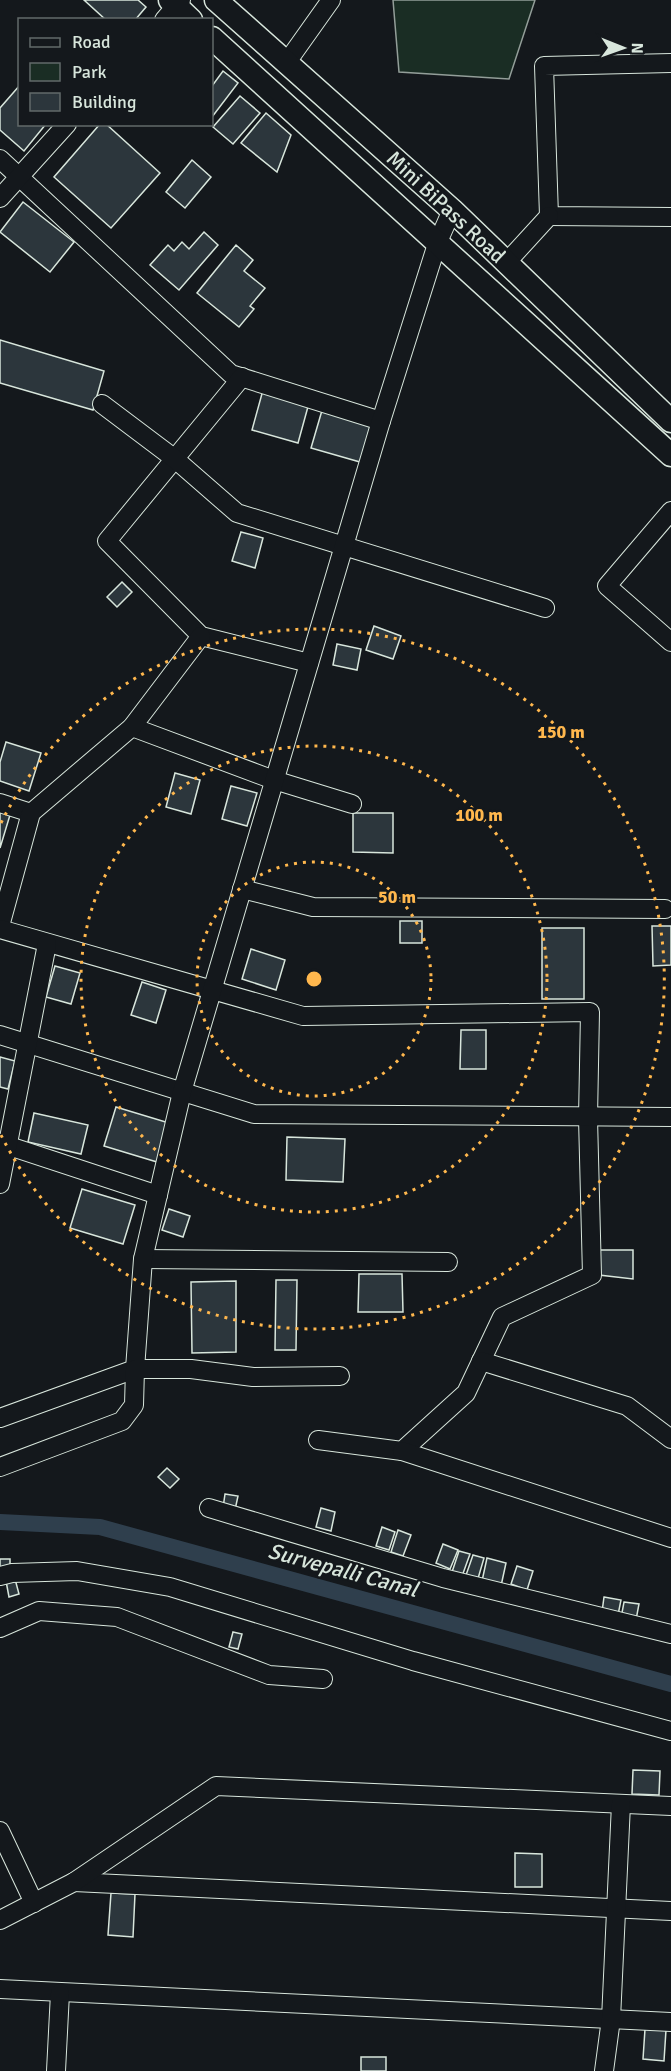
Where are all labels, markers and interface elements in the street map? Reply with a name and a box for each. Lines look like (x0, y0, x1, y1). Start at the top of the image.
legend (18, 18, 213, 126)
north arrow (593, 18, 653, 78)
text: Road (72, 31, 111, 53)
text: N (627, 43, 647, 54)
text: Park (72, 61, 107, 83)
text: Building (72, 91, 136, 113)
street label: Mini BiPass Road (381, 145, 511, 269)
text: 150 m (537, 721, 585, 743)
text: 100 m (455, 804, 503, 826)
text: 50 m (378, 886, 416, 908)
centre of rings (304, 969, 324, 989)
water label: Survepalli Canal (265, 1537, 422, 1603)

